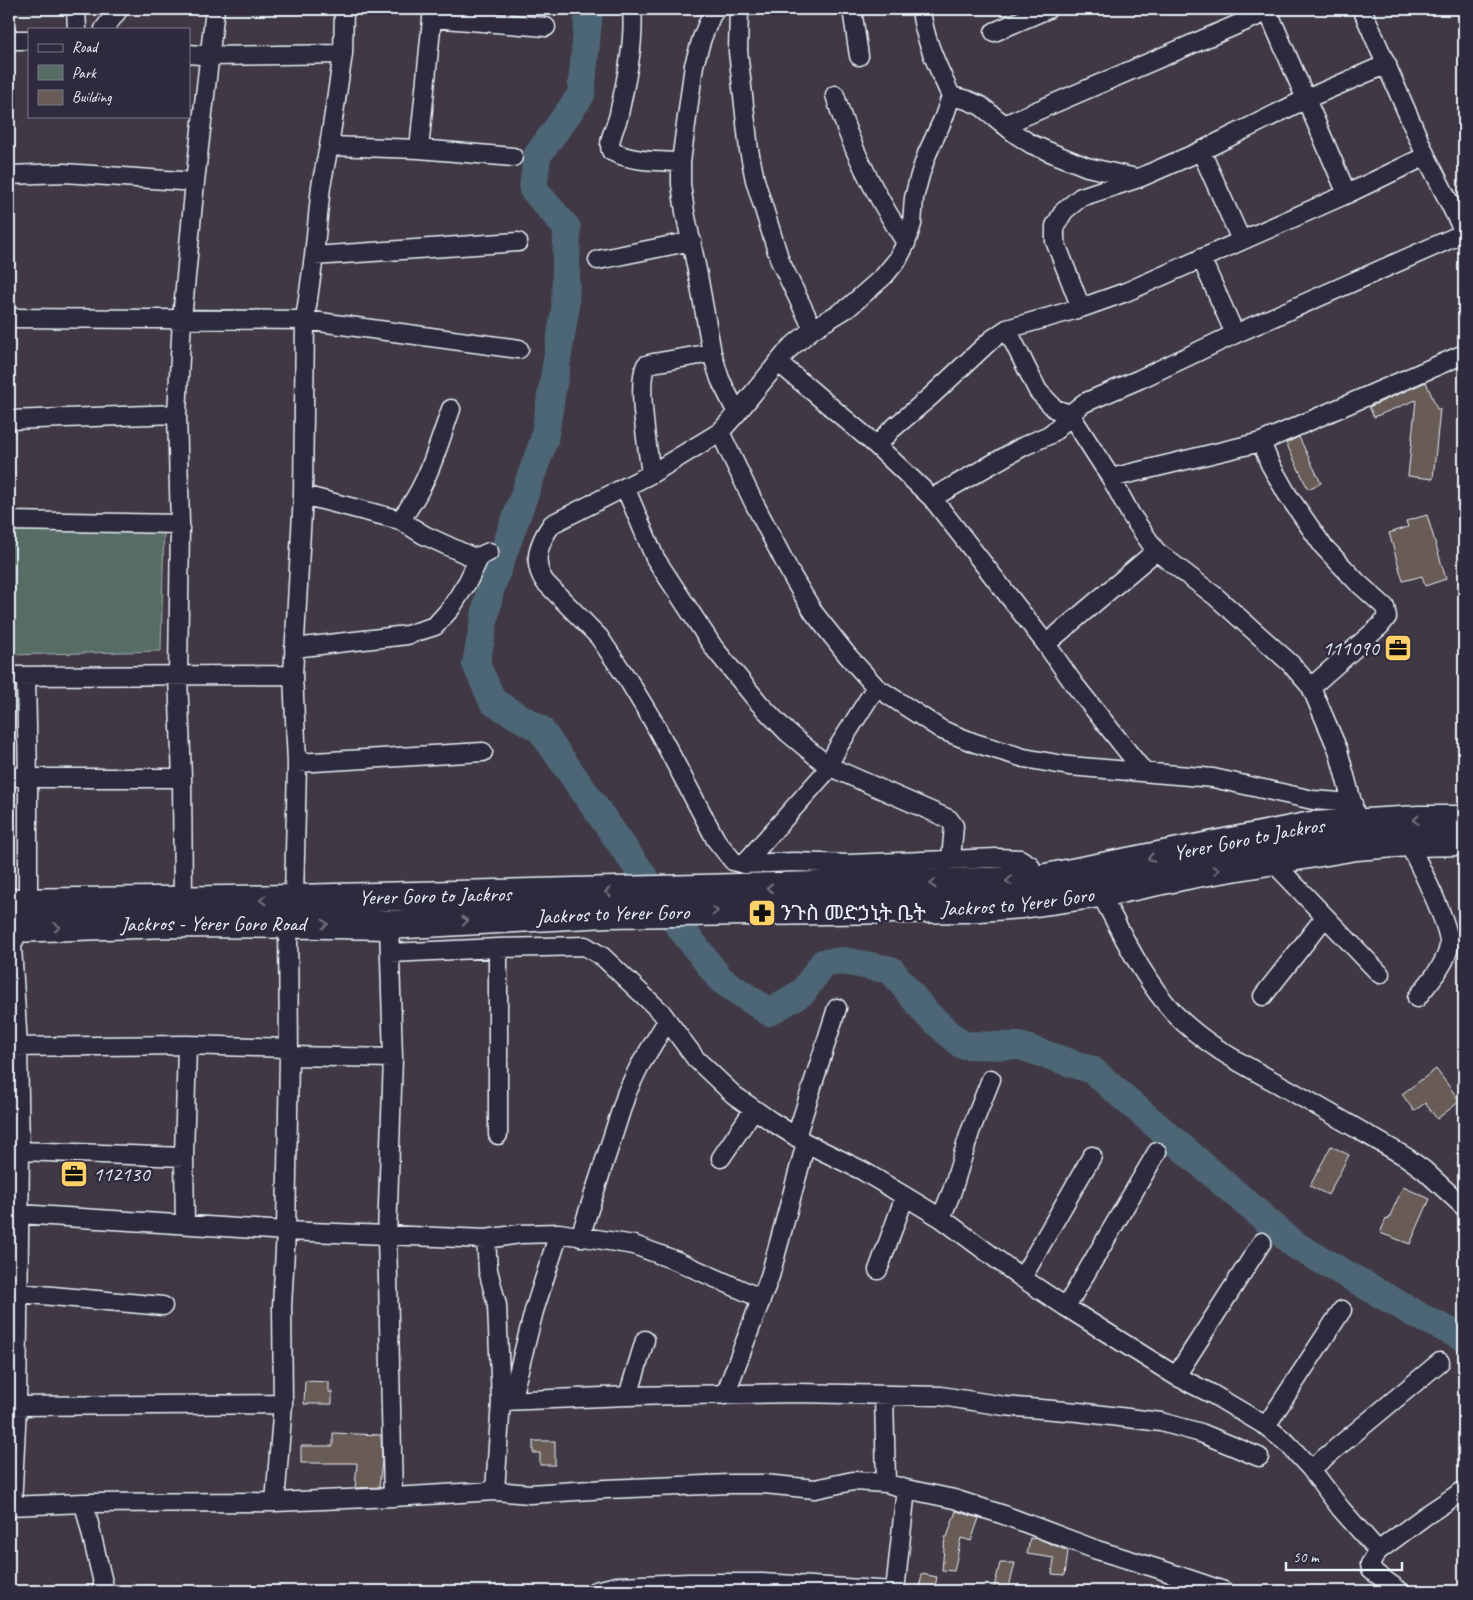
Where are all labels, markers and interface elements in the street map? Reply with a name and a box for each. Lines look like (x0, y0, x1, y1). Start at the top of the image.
legend (28, 28, 190, 118)
text: Road (72, 38, 99, 57)
text: Park (72, 64, 97, 83)
text: Building (72, 88, 112, 107)
office icon: 111090 (1383, 633, 1413, 663)
place label: 111090 (1322, 635, 1381, 661)
street label: Yerer Goro to Jackros (1171, 812, 1326, 866)
one-way arrow (1411, 815, 1419, 826)
one-way arrow (1147, 852, 1156, 863)
one-way arrow (1211, 865, 1220, 875)
one-way arrow (1004, 876, 1012, 887)
one-way arrow (929, 878, 937, 889)
street label: Yerer Goro to Jackros (358, 881, 514, 910)
street label: Jackros to Yerer Goro (940, 881, 1097, 921)
one-way arrow (766, 882, 774, 893)
one-way arrow (604, 886, 612, 897)
one-way arrow (259, 895, 266, 905)
pharmacy icon: ንጉስ መድኃኒት ቤት (747, 898, 777, 928)
street label: Jackros to Yerer Goro (534, 899, 691, 930)
place label: ንጉስ መድኃኒት ቤት (781, 900, 926, 926)
one-way arrow (711, 906, 719, 917)
street label: Jackros - Yerer Goro Road (119, 910, 309, 938)
one-way arrow (461, 916, 469, 927)
one-way arrow (322, 919, 329, 929)
one-way arrow (54, 921, 62, 932)
office icon: 112130 (59, 1159, 89, 1189)
place label: 112130 (93, 1161, 151, 1187)
scale bar (1286, 1540, 1402, 1572)
text: 50 m (1293, 1548, 1320, 1567)

